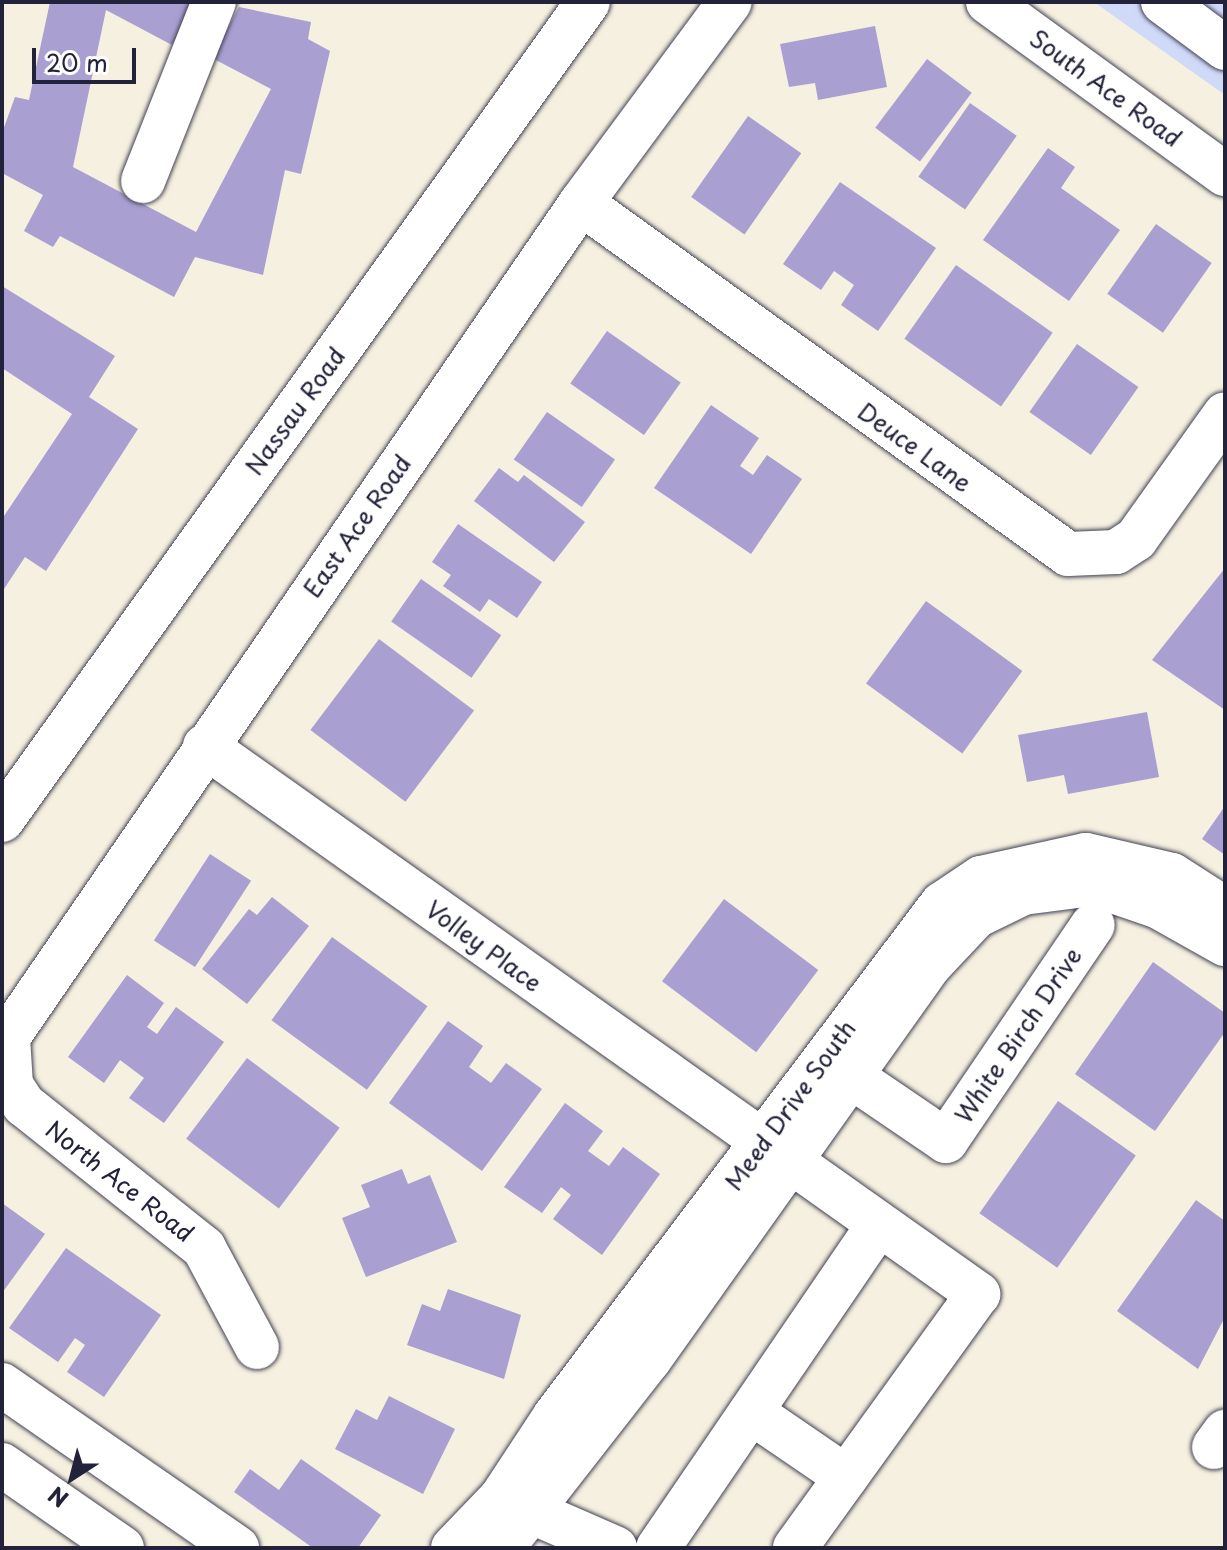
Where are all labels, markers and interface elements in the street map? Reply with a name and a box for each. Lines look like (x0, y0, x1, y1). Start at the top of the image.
street label: South Ace Road (1023, 22, 1189, 154)
scale bar (36, 32, 140, 82)
text: 20 m (46, 44, 108, 80)
street label: Nassau Road (239, 341, 351, 481)
street label: Deuce Lane (852, 396, 978, 498)
street label: East Ace Road (297, 449, 417, 603)
street label: Volley Place (420, 894, 548, 998)
street label: White Birch Drive (949, 942, 1087, 1128)
street label: Meed Drive South (718, 1013, 862, 1197)
street label: North Ace Road (39, 1113, 201, 1249)
north arrow (32, 1438, 112, 1518)
text: N (41, 1479, 74, 1516)

